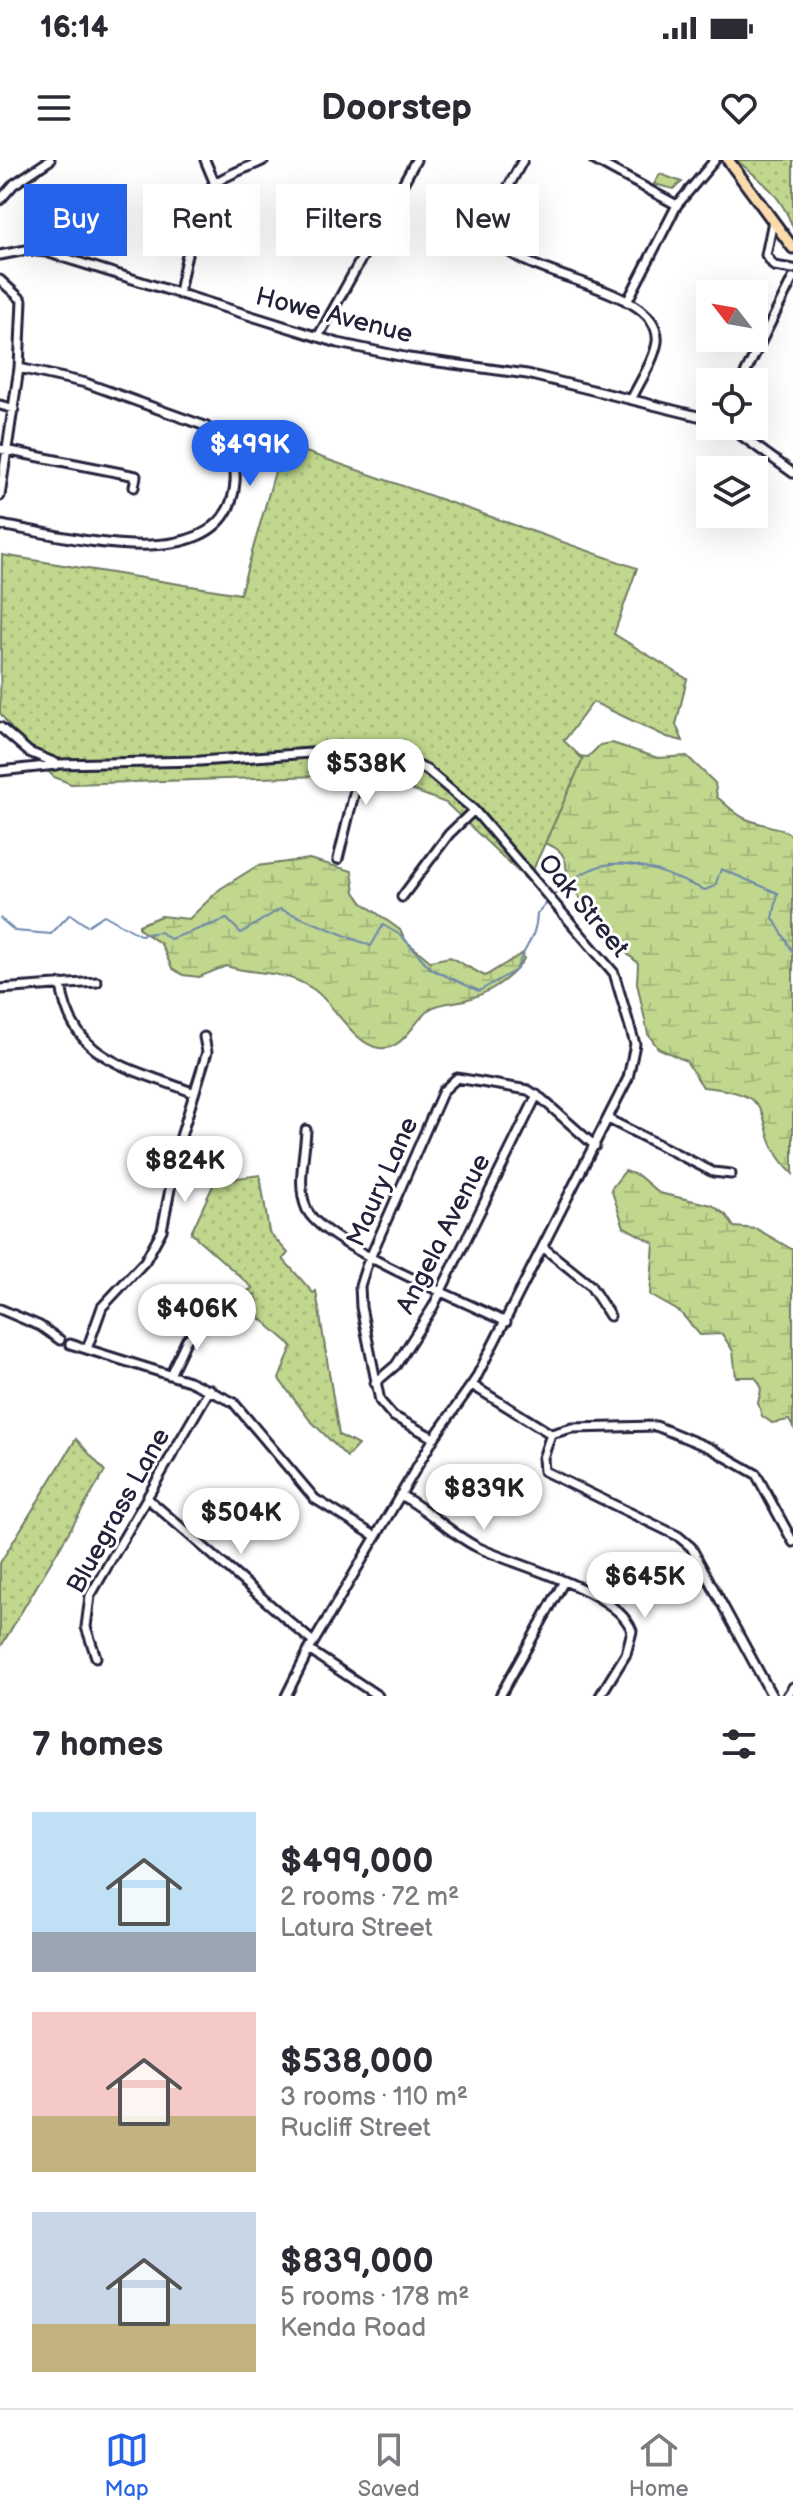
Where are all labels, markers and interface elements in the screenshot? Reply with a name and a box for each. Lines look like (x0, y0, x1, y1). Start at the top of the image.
text: 16:14 (40, 10, 108, 46)
icon: menu (32, 86, 76, 130)
icon: heart (717, 86, 761, 130)
text: Doorstep (321, 87, 472, 130)
chip: Buy (24, 184, 127, 256)
chip: Rent (143, 184, 260, 256)
chip: Filters (276, 184, 410, 256)
chip: New (426, 184, 539, 256)
north arrow (696, 280, 768, 352)
map controls (696, 280, 768, 528)
street label: Howe Avenue (252, 282, 416, 350)
button: locate (696, 368, 768, 440)
pin: $499K (194, 420, 306, 488)
text: $499K (210, 430, 290, 461)
button: layers (696, 456, 768, 528)
pin: $538K (310, 739, 422, 807)
text: $538K (326, 749, 406, 780)
street label: Oak Street (531, 848, 635, 964)
street label: Maury Lane (341, 1112, 425, 1252)
pin: $824K (129, 1136, 241, 1204)
text: $824K (145, 1146, 225, 1177)
street label: Angela Avenue (390, 1149, 498, 1319)
pin: $406K (141, 1284, 253, 1352)
text: $406K (156, 1294, 238, 1325)
street label: Bluegrass Lane (61, 1423, 177, 1599)
pin: $839K (428, 1464, 540, 1532)
text: $839K (444, 1474, 524, 1505)
pin: $504K (185, 1488, 297, 1556)
text: $504K (200, 1498, 282, 1529)
pin: $645K (589, 1552, 701, 1620)
text: $645K (605, 1562, 685, 1593)
icon: filters (717, 1722, 761, 1766)
text: 7 homes (32, 1724, 163, 1765)
text: $499,000 (280, 1841, 433, 1882)
icon: home (96, 1844, 192, 1940)
text: 2 rooms · 72 m² (280, 1882, 459, 1913)
text: Latura Street (280, 1913, 433, 1944)
text: $538,000 (280, 2041, 433, 2082)
icon: home (96, 2044, 192, 2140)
text: 3 rooms · 110 m² (280, 2082, 468, 2113)
text: Rucliff Street (280, 2113, 431, 2144)
text: $839,000 (280, 2241, 434, 2282)
icon: home (96, 2244, 192, 2340)
text: 5 rooms · 178 m² (280, 2282, 469, 2313)
text: Kenda Road (280, 2313, 426, 2344)
tab: Map (105, 2428, 149, 2503)
tab: Saved (358, 2428, 420, 2503)
tab: Home (629, 2428, 688, 2503)

